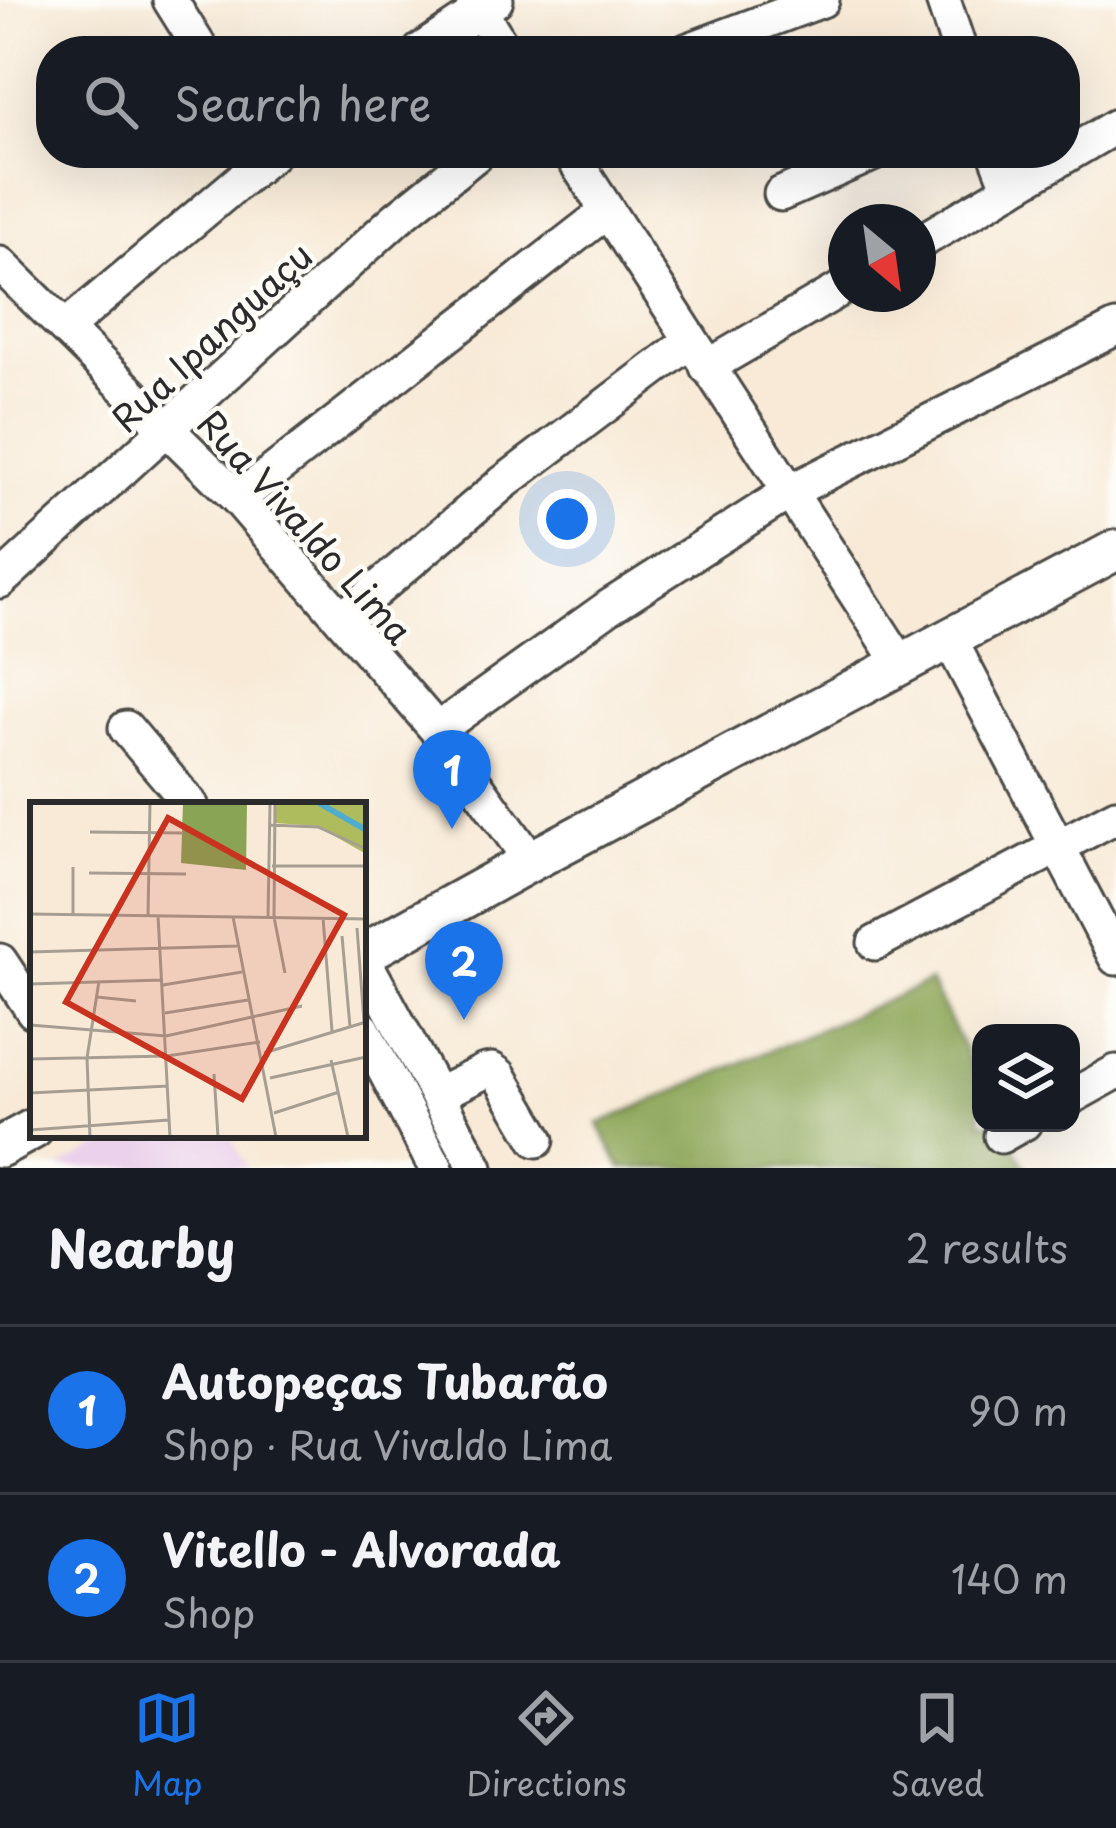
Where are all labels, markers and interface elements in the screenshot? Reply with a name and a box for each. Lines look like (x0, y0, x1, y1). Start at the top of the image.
search box (36, 36, 1080, 168)
text: Search here (174, 68, 431, 136)
icon: search (78, 69, 144, 135)
north arrow (828, 204, 936, 312)
street label: Rua Ipanguaçu (98, 228, 324, 444)
street label: Rua Vivaldo Lima (186, 397, 426, 655)
your location (537, 489, 597, 549)
pin: 1 (413, 730, 491, 829)
inset map (30, 802, 366, 1138)
pin: 2 (425, 921, 503, 1020)
map controls (972, 1024, 1080, 1132)
button: layers (972, 1024, 1080, 1132)
text: Nearby (48, 1208, 235, 1285)
text: 2 results (906, 1217, 1068, 1276)
text: Autopeças Tubarão (162, 1346, 608, 1414)
text: 1 (78, 1380, 96, 1439)
text: 90 m (968, 1380, 1068, 1439)
text: Shop · Rua Vivaldo Lima (162, 1414, 612, 1473)
text: Vitello - Alvorada (162, 1514, 561, 1582)
text: 2 (73, 1548, 101, 1607)
text: 140 m (951, 1548, 1068, 1607)
text: Shop (162, 1582, 255, 1641)
tab: Map (132, 1685, 202, 1807)
tab: Directions (466, 1685, 627, 1807)
tab: Saved (890, 1685, 984, 1807)

